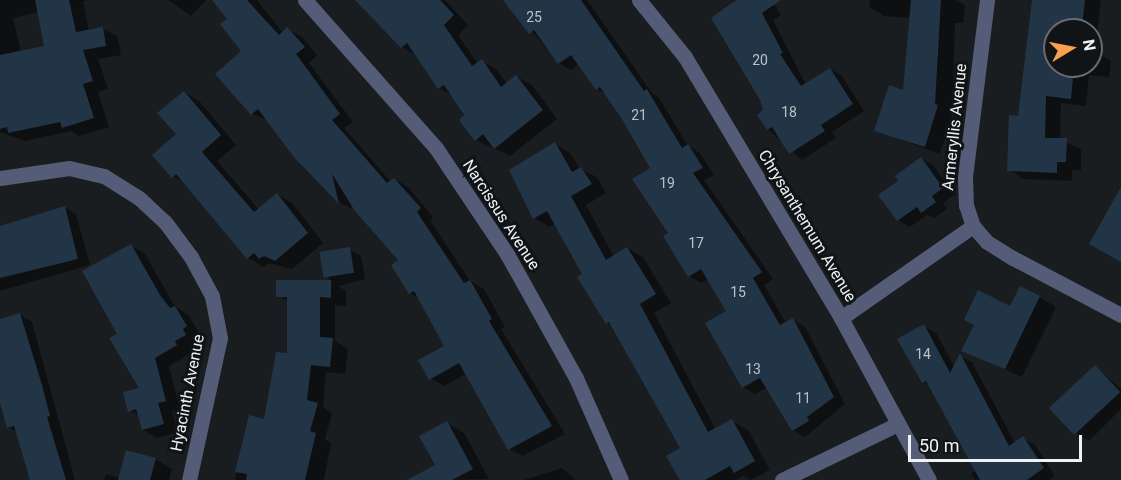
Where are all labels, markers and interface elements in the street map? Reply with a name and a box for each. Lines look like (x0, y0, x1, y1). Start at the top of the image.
house number: 25 (526, 9, 542, 25)
north arrow (1043, 18, 1103, 78)
text: N (1079, 38, 1100, 52)
house number: 20 (752, 52, 768, 68)
street label: Armeryllis Avenue (939, 62, 971, 192)
house number: 18 (781, 104, 797, 120)
house number: 21 (631, 107, 647, 123)
street label: Chrysanthemum Avenue (754, 147, 860, 305)
street label: Narcissus Avenue (458, 156, 544, 274)
house number: 19 (659, 175, 675, 191)
house number: 17 (688, 235, 704, 251)
house number: 15 (730, 284, 746, 300)
street label: Hyacinth Avenue (167, 333, 209, 453)
house number: 14 (915, 346, 931, 362)
house number: 13 (745, 361, 761, 377)
house number: 11 (795, 390, 811, 406)
scale bar (911, 423, 1085, 461)
text: 50 m (919, 435, 959, 456)

